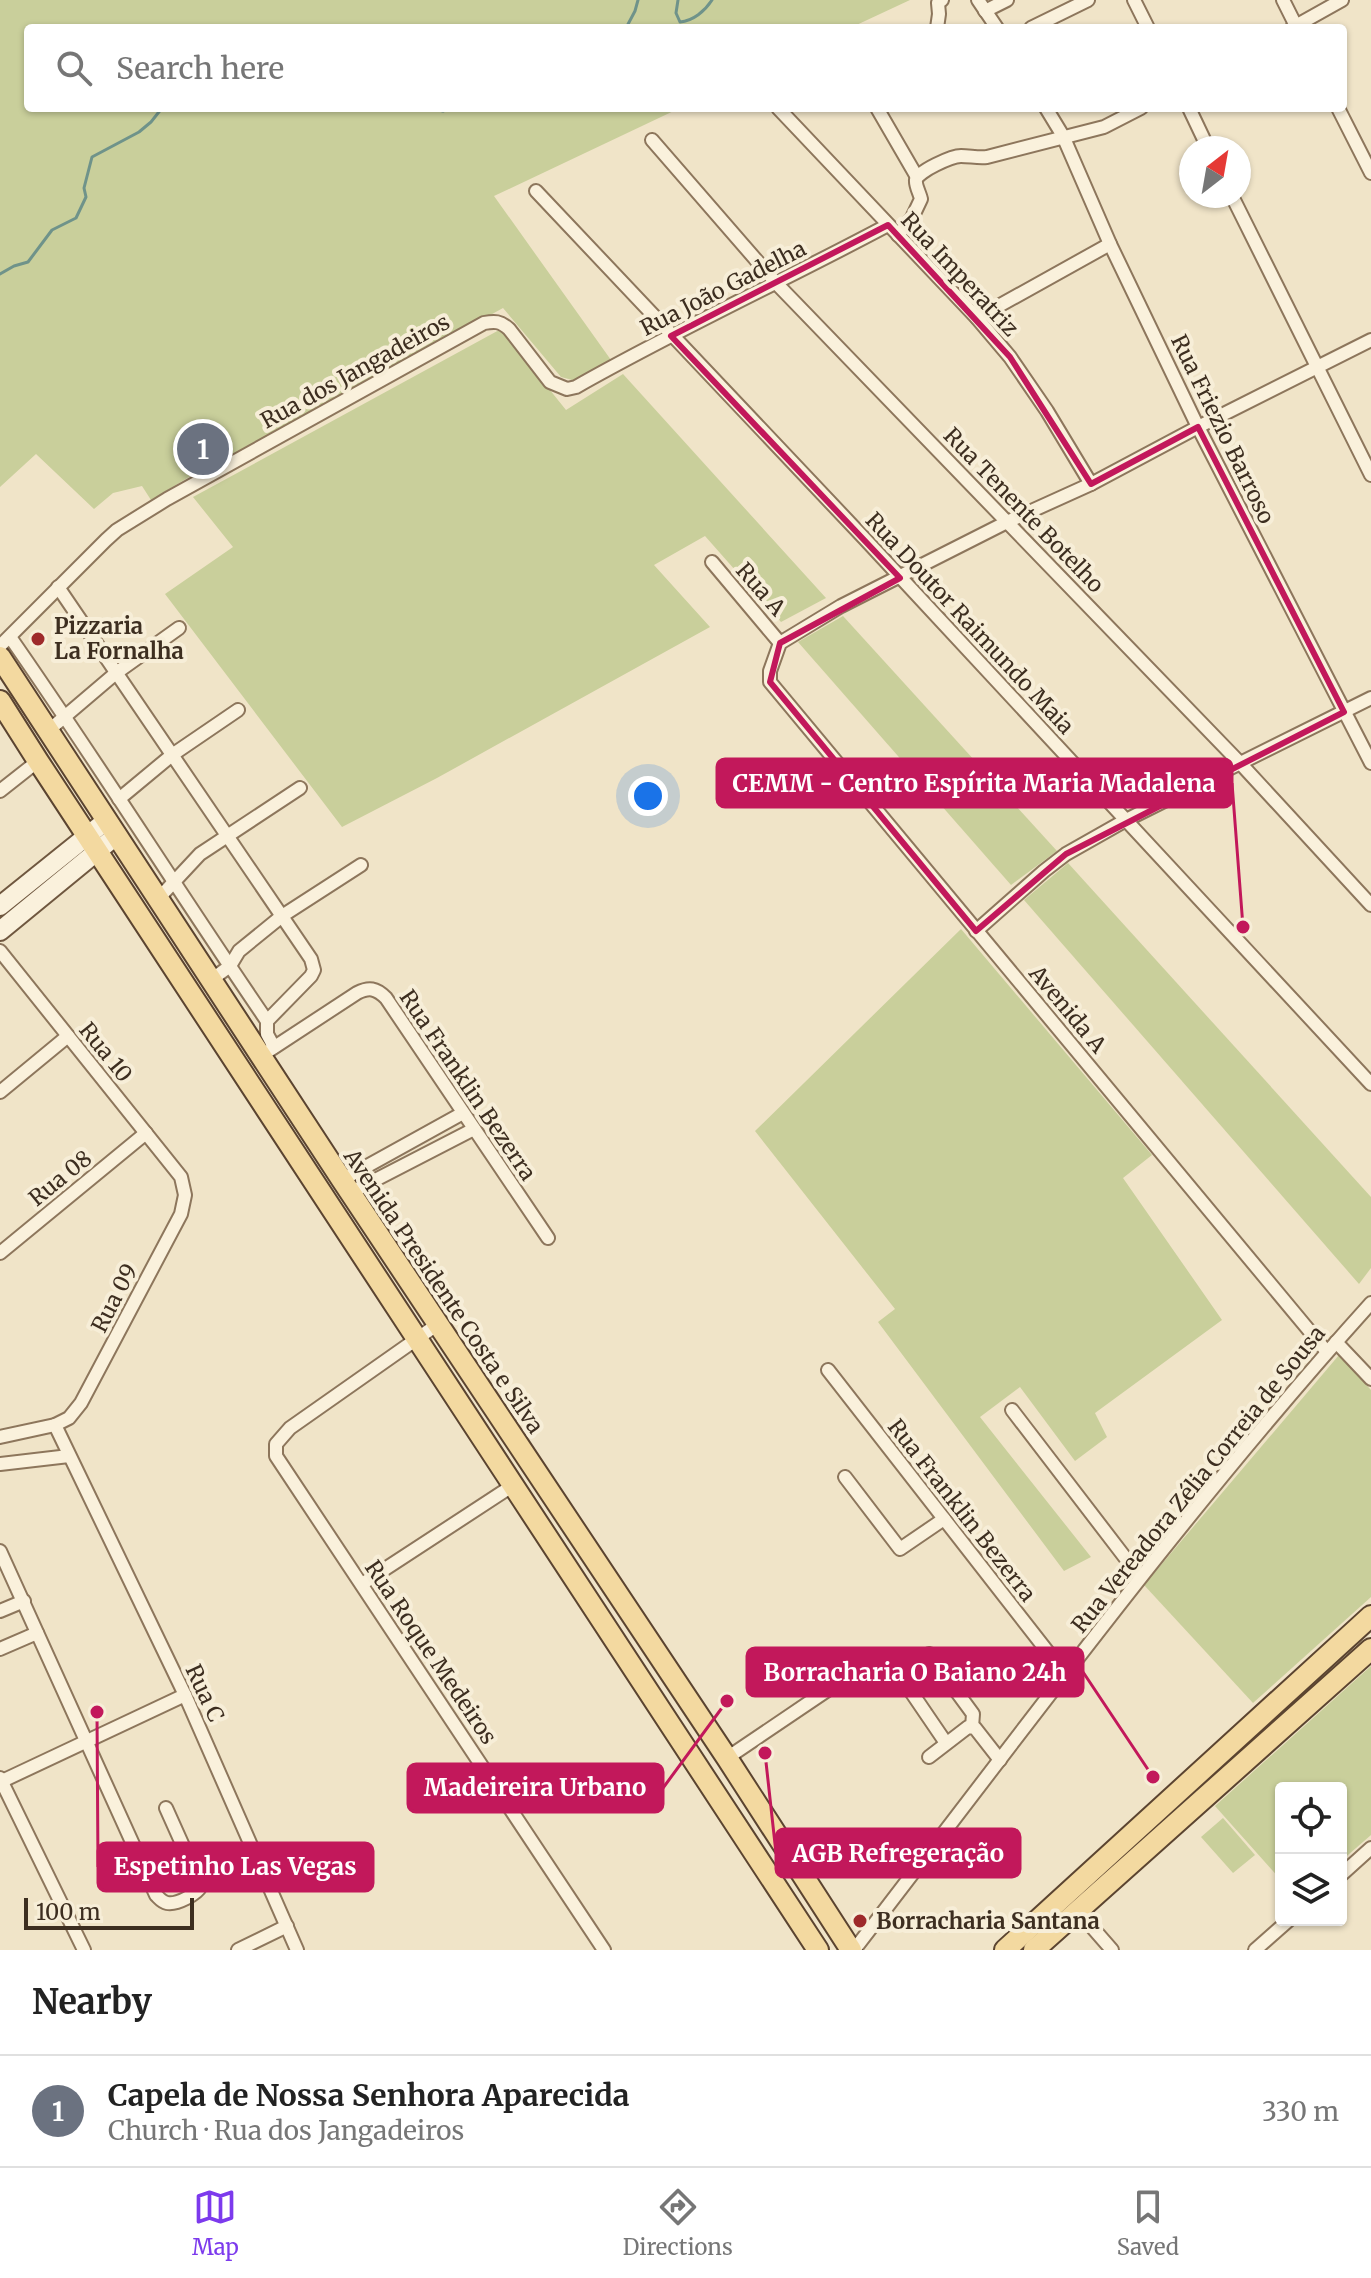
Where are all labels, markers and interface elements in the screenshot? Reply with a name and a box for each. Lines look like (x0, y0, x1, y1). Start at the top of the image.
search box (24, 24, 1347, 112)
icon: search (52, 46, 96, 90)
text: Search here (116, 49, 284, 87)
north arrow (1179, 136, 1251, 208)
street label: Rua Imperatriz (895, 206, 1025, 342)
street label: Rua João Gadelha (635, 234, 811, 342)
street label: Rua dos Jangadeiros (256, 307, 454, 435)
street label: Rua Friezio Barroso (1165, 330, 1281, 528)
pin: 1 (177, 419, 229, 479)
street label: Rua Tenente Botelho (938, 422, 1110, 599)
street label: Rua Doutor Raimundo Maia (860, 506, 1080, 740)
street label: Rua A (730, 557, 792, 622)
place label: Pizzaria La Fornalha (54, 612, 184, 665)
marker: Pizzaria La Fornalha (29, 630, 47, 648)
callout: CEMM - Centro Espírita Maria Madalena (717, 759, 1232, 807)
text: CEMM - Centro Espírita Maria Madalena (732, 768, 1216, 799)
your location (628, 776, 668, 816)
street label: Avenida A (1023, 959, 1113, 1059)
street label: Rua Franklin Bezerra (394, 984, 542, 1186)
street label: Rua 10 (73, 1016, 139, 1088)
street label: Avenida Presidente Costa e Silva (338, 1143, 550, 1439)
street label: Rua 08 (23, 1144, 97, 1212)
street label: Rua 09 (85, 1259, 143, 1337)
street label: Rua Vereadora Zélia Correia de Sousa (1065, 1319, 1331, 1638)
street label: Rua Franklin Bezerra (882, 1413, 1042, 1607)
street label: Rua Roque Medeiros (359, 1555, 503, 1749)
callout: Borracharia O Baiano 24h (747, 1648, 1083, 1696)
text: Borracharia O Baiano 24h (763, 1657, 1067, 1688)
street label: Rua C (180, 1660, 230, 1726)
callout: Madeireira Urbano (408, 1764, 663, 1812)
text: Madeireira Urbano (424, 1772, 646, 1803)
map controls (1275, 1782, 1347, 1926)
button: locate (1275, 1782, 1347, 1854)
callout: AGB Refregeração (776, 1829, 1020, 1877)
text: AGB Refregeração (791, 1838, 1004, 1869)
callout: Espetinho Las Vegas (98, 1843, 373, 1891)
text: Espetinho Las Vegas (113, 1851, 357, 1882)
button: layers (1275, 1854, 1347, 1926)
scale bar (24, 1894, 194, 1930)
text: 100 m (36, 1898, 101, 1926)
place label: Borracharia Santana (876, 1907, 1100, 1935)
marker: Borracharia Santana (851, 1912, 869, 1930)
text: Nearby (32, 1981, 152, 2023)
text: Capela de Nossa Senhora Aparecida (108, 2076, 630, 2114)
text: 1 (52, 2095, 64, 2128)
text: 330 m (1262, 2095, 1339, 2128)
text: Church · Rua dos Jangadeiros (108, 2114, 464, 2147)
tab: Map (192, 2185, 239, 2261)
tab: Directions (623, 2185, 733, 2261)
tab: Saved (1117, 2185, 1179, 2261)

